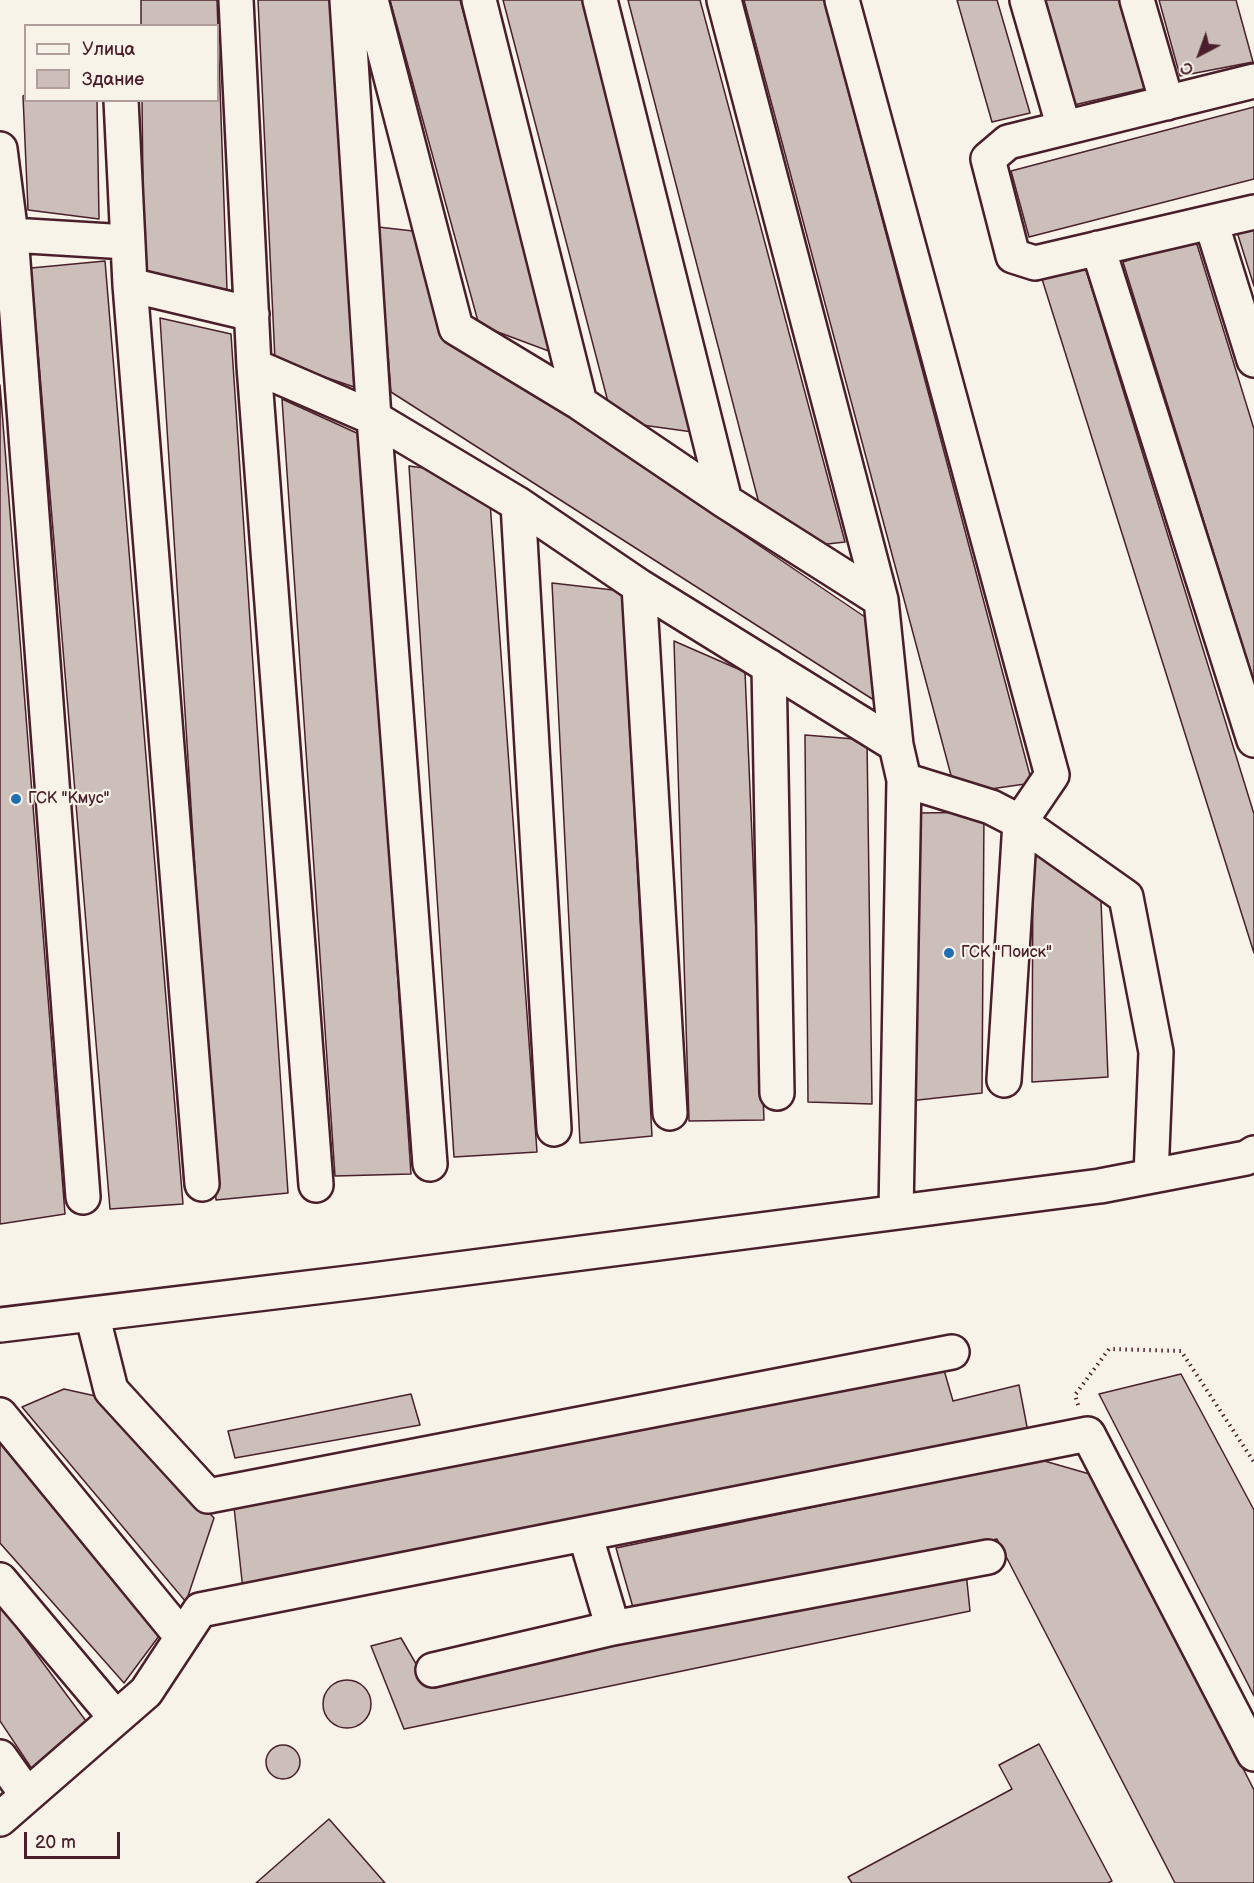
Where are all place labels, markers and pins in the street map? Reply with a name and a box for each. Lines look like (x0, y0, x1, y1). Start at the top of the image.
place label: ГСК "Кмус" (28, 789, 109, 809)
marker: ГСК "Кмус" (9, 792, 23, 806)
place label: ГСК "Поиск" (961, 943, 1052, 963)
marker: ГСК "Поиск" (942, 946, 956, 960)

